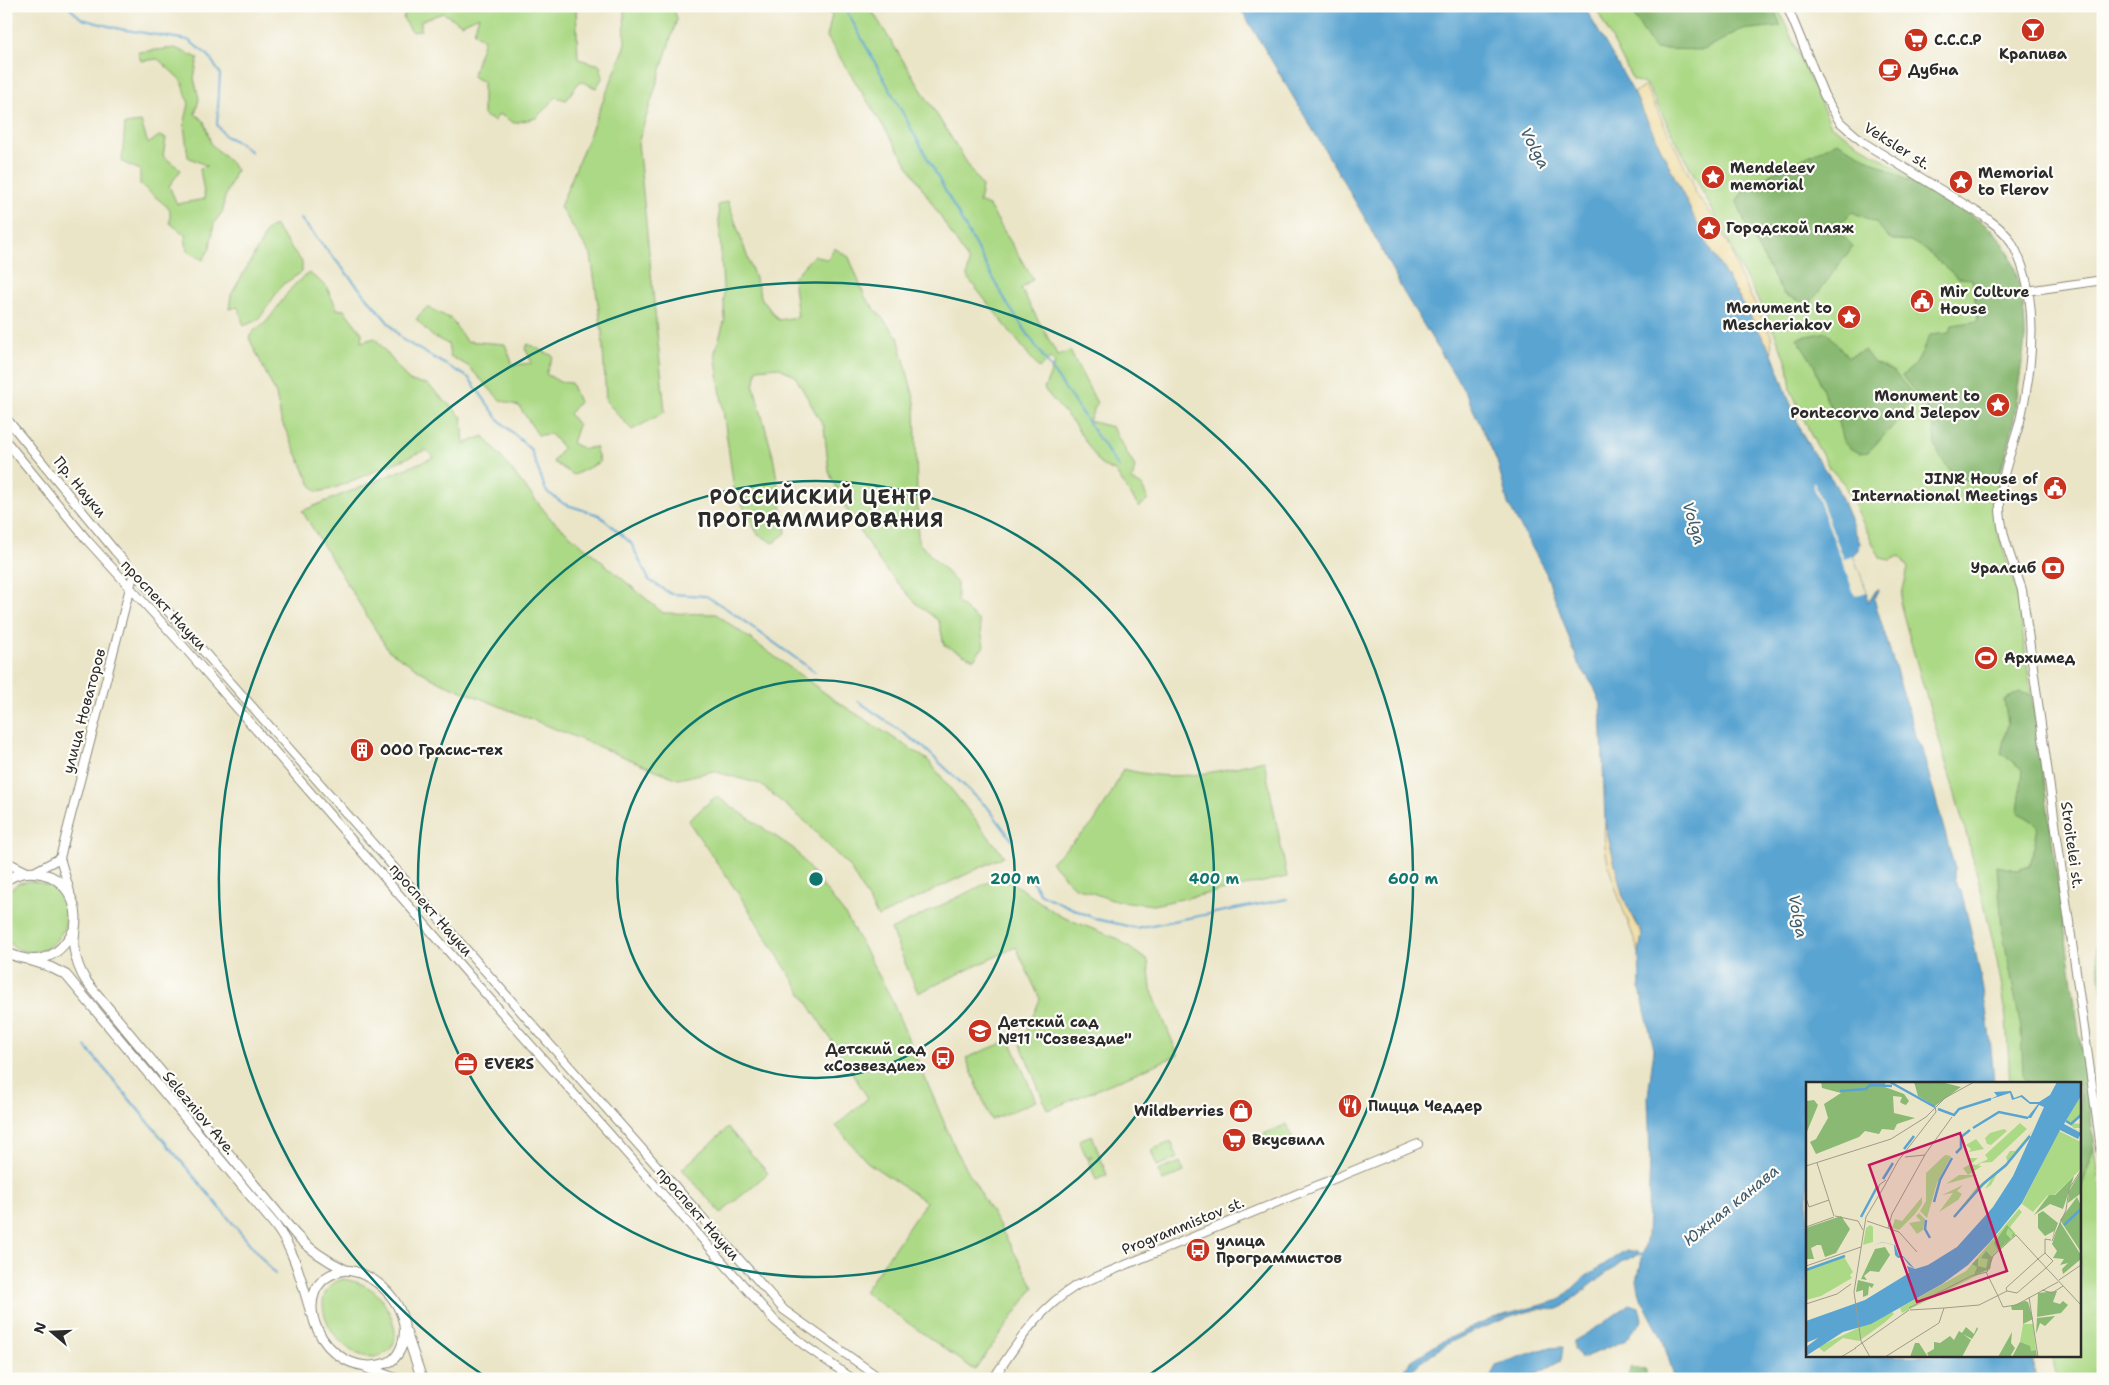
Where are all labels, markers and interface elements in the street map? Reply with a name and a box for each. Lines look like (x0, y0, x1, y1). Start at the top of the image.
bar icon: Крапива (2020, 17, 2046, 43)
supermarket icon: С.С.С.Р (1903, 27, 1929, 53)
place label: С.С.С.Р (1934, 30, 1982, 50)
place label: Крапива (1999, 44, 2068, 64)
cafe icon: Дубна (1877, 57, 1903, 83)
place label: Дубна (1908, 60, 1959, 80)
street label: Veksler st. (1860, 118, 1934, 174)
water label: Volga (1515, 124, 1555, 172)
place label: Mendeleev memorial (1730, 158, 1815, 195)
place label: Memorial to Flerov (1978, 163, 2054, 200)
place icon: Mendeleev memorial (1700, 164, 1726, 190)
place icon: Memorial to Flerov (1948, 169, 1974, 195)
place icon: Городской пляж (1696, 215, 1722, 241)
place label: Городской пляж (1726, 218, 1854, 238)
place label: Mir Culture House (1940, 282, 2030, 319)
public building icon: Mir Culture House (1909, 288, 1935, 314)
place label: Monument to Mescheriakov (1723, 298, 1832, 335)
place icon: Monument to Mescheriakov (1836, 304, 1862, 330)
place label: Monument to Pontecorvo and Jelepov (1790, 386, 1980, 423)
place icon: Monument to Pontecorvo and Jelepov (1985, 392, 2011, 418)
street label: Пр. Науки (49, 452, 111, 522)
place label: JINR House of International Meetings (1852, 469, 2038, 506)
public building icon: JINR House of International Meetings (2042, 475, 2068, 501)
district label: РОССИЙСКИЙ ЦЕНТР ПРОГРАММИРОВАНИЯ (698, 483, 944, 533)
water label: Volga (1678, 499, 1711, 547)
street label: проспект Науки (117, 555, 211, 655)
bank icon: Уралсиб (2040, 555, 2066, 581)
place label: Уралсиб (1971, 558, 2037, 578)
sports icon: Архимед (1973, 645, 1999, 671)
street label: улица Новаторов (58, 646, 110, 776)
place label: Архимед (2004, 648, 2076, 668)
building icon: ООО Грасис-тех (349, 737, 375, 763)
place label: ООО Грасис-тех (380, 740, 503, 760)
street label: Stroitelei st. (2056, 800, 2088, 890)
street label: проспект Науки (385, 859, 477, 961)
text: 200 m (990, 869, 1040, 889)
text: 400 m (1189, 869, 1239, 889)
text: 600 m (1388, 869, 1438, 889)
centre of rings (807, 870, 825, 888)
water label: Volga (1783, 892, 1813, 940)
place label: Детский сад №11 "Созвездие" (998, 1012, 1132, 1049)
school or university icon: Детский сад №11 "Созвездие" (967, 1018, 993, 1044)
place label: Детский сад «Созвездие» (824, 1039, 927, 1076)
bus stop icon: Детский сад «Созвездие» (930, 1045, 956, 1071)
office icon: EVERS (453, 1051, 479, 1077)
place label: EVERS (484, 1054, 535, 1074)
street label: Selezniov Ave. (158, 1067, 240, 1159)
inset map (1806, 1082, 2082, 1358)
restaurant icon: Пицца Чеддер (1337, 1093, 1363, 1119)
place label: Пицца Чеддер (1368, 1096, 1482, 1116)
shop icon: Wildberries (1228, 1098, 1254, 1124)
place label: Wildberries (1134, 1101, 1224, 1121)
supermarket icon: Вкусвилл (1221, 1127, 1247, 1153)
place label: Вкусвилл (1252, 1130, 1325, 1150)
water label: Южная канава (1679, 1160, 1783, 1250)
street label: проспект Науки (652, 1163, 744, 1265)
street label: Programmistov st. (1119, 1192, 1247, 1260)
place label: улица Программистов (1216, 1231, 1342, 1268)
bus stop icon: улица Программистов (1185, 1237, 1211, 1263)
north arrow (28, 1308, 78, 1358)
text: N (29, 1320, 50, 1336)

